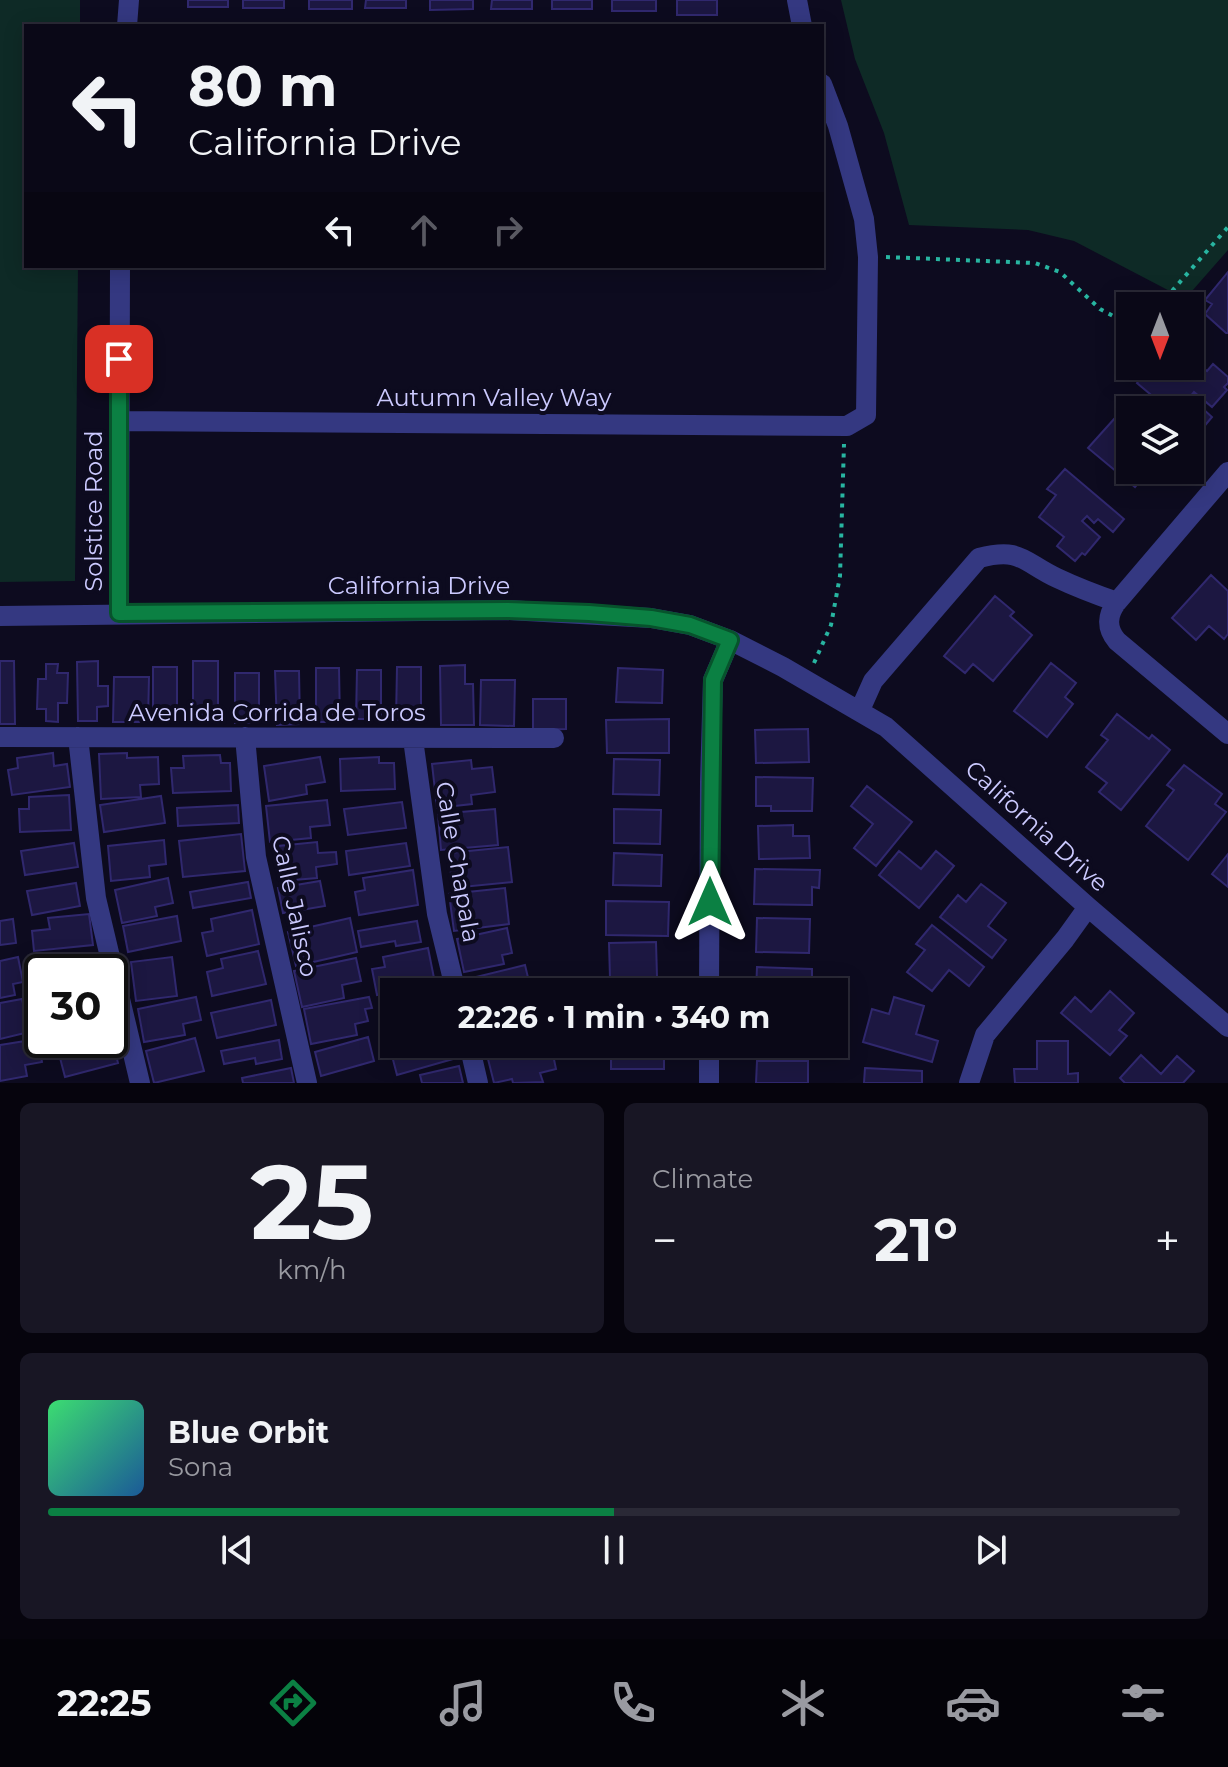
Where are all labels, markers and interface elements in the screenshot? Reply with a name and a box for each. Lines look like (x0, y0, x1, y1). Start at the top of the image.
text: 80 m (188, 52, 338, 120)
icon: left (56, 56, 160, 160)
text: California Drive (188, 120, 461, 164)
icon: left (318, 208, 362, 252)
icon: ahead (402, 208, 446, 252)
icon: right (486, 208, 530, 252)
north arrow (1116, 292, 1204, 380)
map controls (1116, 292, 1204, 484)
pin (85, 325, 153, 393)
icon: arrive (97, 337, 141, 381)
street label: Autumn Valley Way (376, 383, 612, 412)
button: layers (1116, 396, 1204, 484)
street label: Solstice Road (79, 430, 108, 592)
street label: California Drive (328, 571, 510, 600)
street label: Avenida Corrida de Toros (128, 698, 426, 727)
street label: California Drive (960, 754, 1114, 898)
street label: Calle Chapala (430, 779, 486, 945)
street label: Calle Jalisco (266, 833, 324, 979)
position arrow (668, 860, 752, 944)
speed limit sign: 30 (24, 954, 128, 1058)
text: 22:26 · 1 min · 340 m (458, 999, 770, 1036)
text: 25 (250, 1138, 374, 1265)
text: Climate (652, 1163, 753, 1195)
text: 21° (874, 1203, 958, 1276)
text: − (652, 1213, 677, 1267)
text: + (1155, 1213, 1180, 1267)
text: km/h (277, 1254, 347, 1286)
text: Blue Orbit (168, 1414, 329, 1451)
text: Sona (168, 1451, 233, 1483)
icon: previous (215, 1528, 259, 1572)
icon: pause (592, 1528, 636, 1572)
icon: next (969, 1528, 1013, 1572)
icon: directions (265, 1675, 321, 1731)
icon: music (435, 1675, 491, 1731)
icon: phone (605, 1675, 661, 1731)
icon: climate (775, 1675, 831, 1731)
icon: car (945, 1675, 1001, 1731)
icon: filters (1115, 1675, 1171, 1731)
text: 22:25 (57, 1681, 152, 1725)

